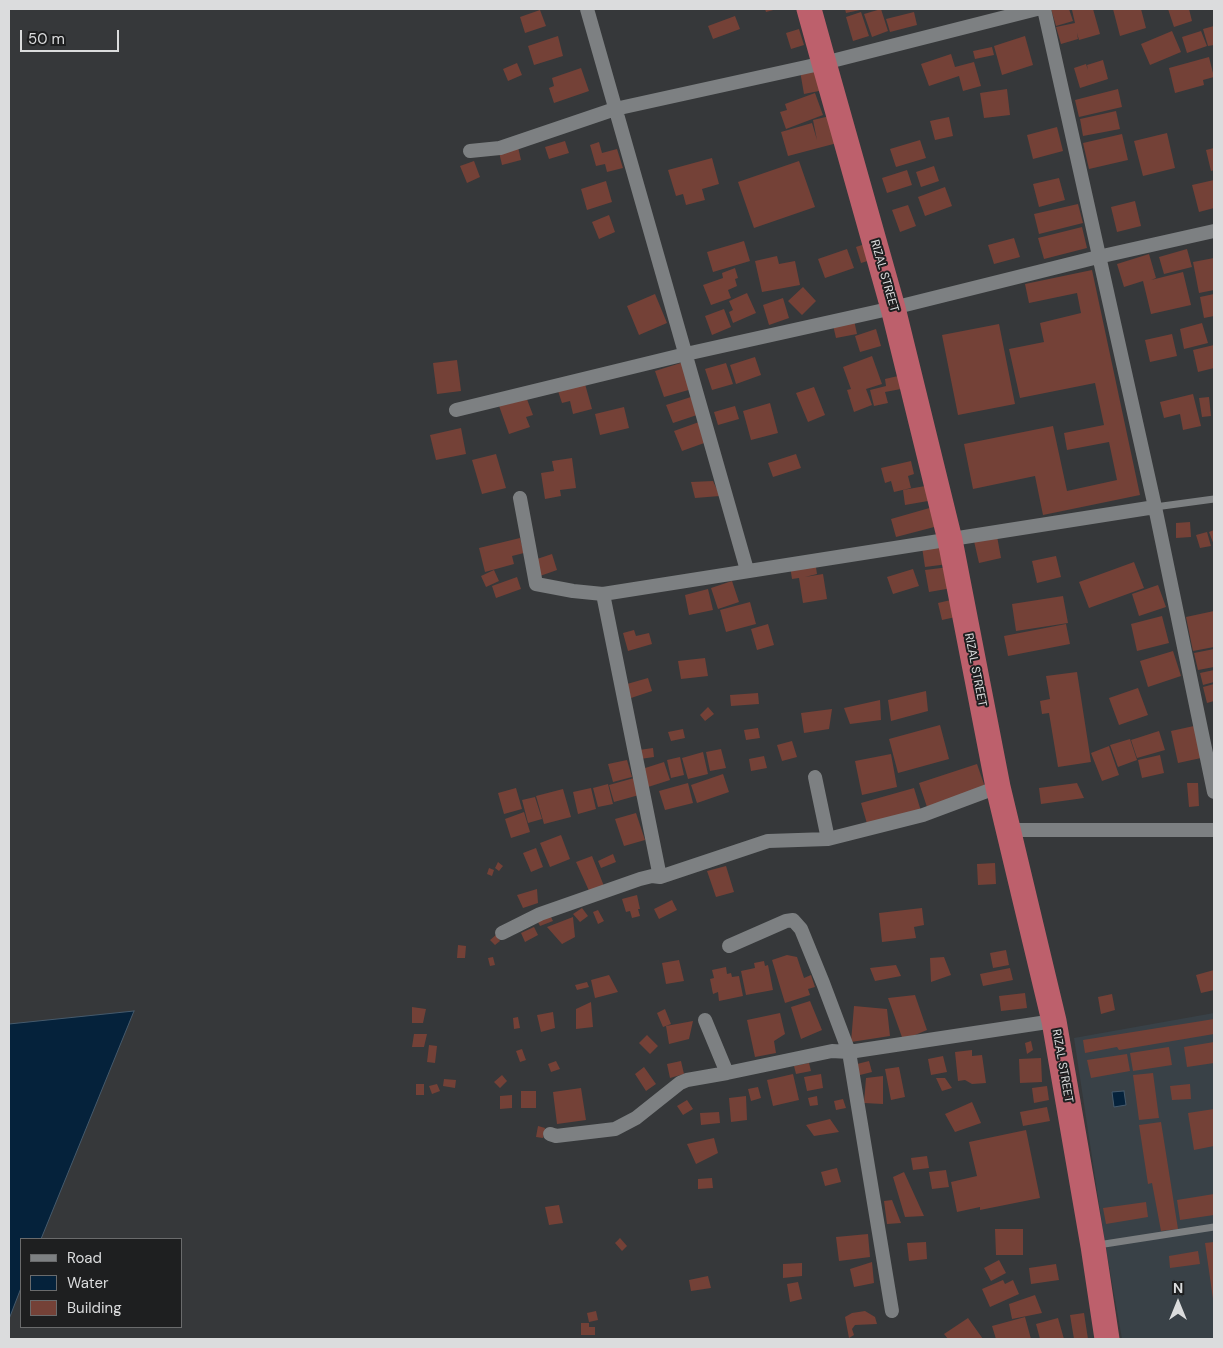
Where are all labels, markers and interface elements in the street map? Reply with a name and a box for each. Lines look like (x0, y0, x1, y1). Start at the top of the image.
scale bar (22, 20, 121, 52)
text: 50 m (28, 29, 65, 49)
street label: RIZAL STREET (867, 238, 901, 314)
street label: RIZAL STREET (961, 632, 989, 708)
street label: RIZAL STREET (1048, 1028, 1076, 1104)
legend (20, 1238, 182, 1328)
text: Road (67, 1248, 102, 1268)
text: Water (67, 1273, 108, 1293)
north arrow (1153, 1278, 1203, 1328)
text: N (1173, 1279, 1183, 1297)
text: Building (67, 1298, 122, 1318)

